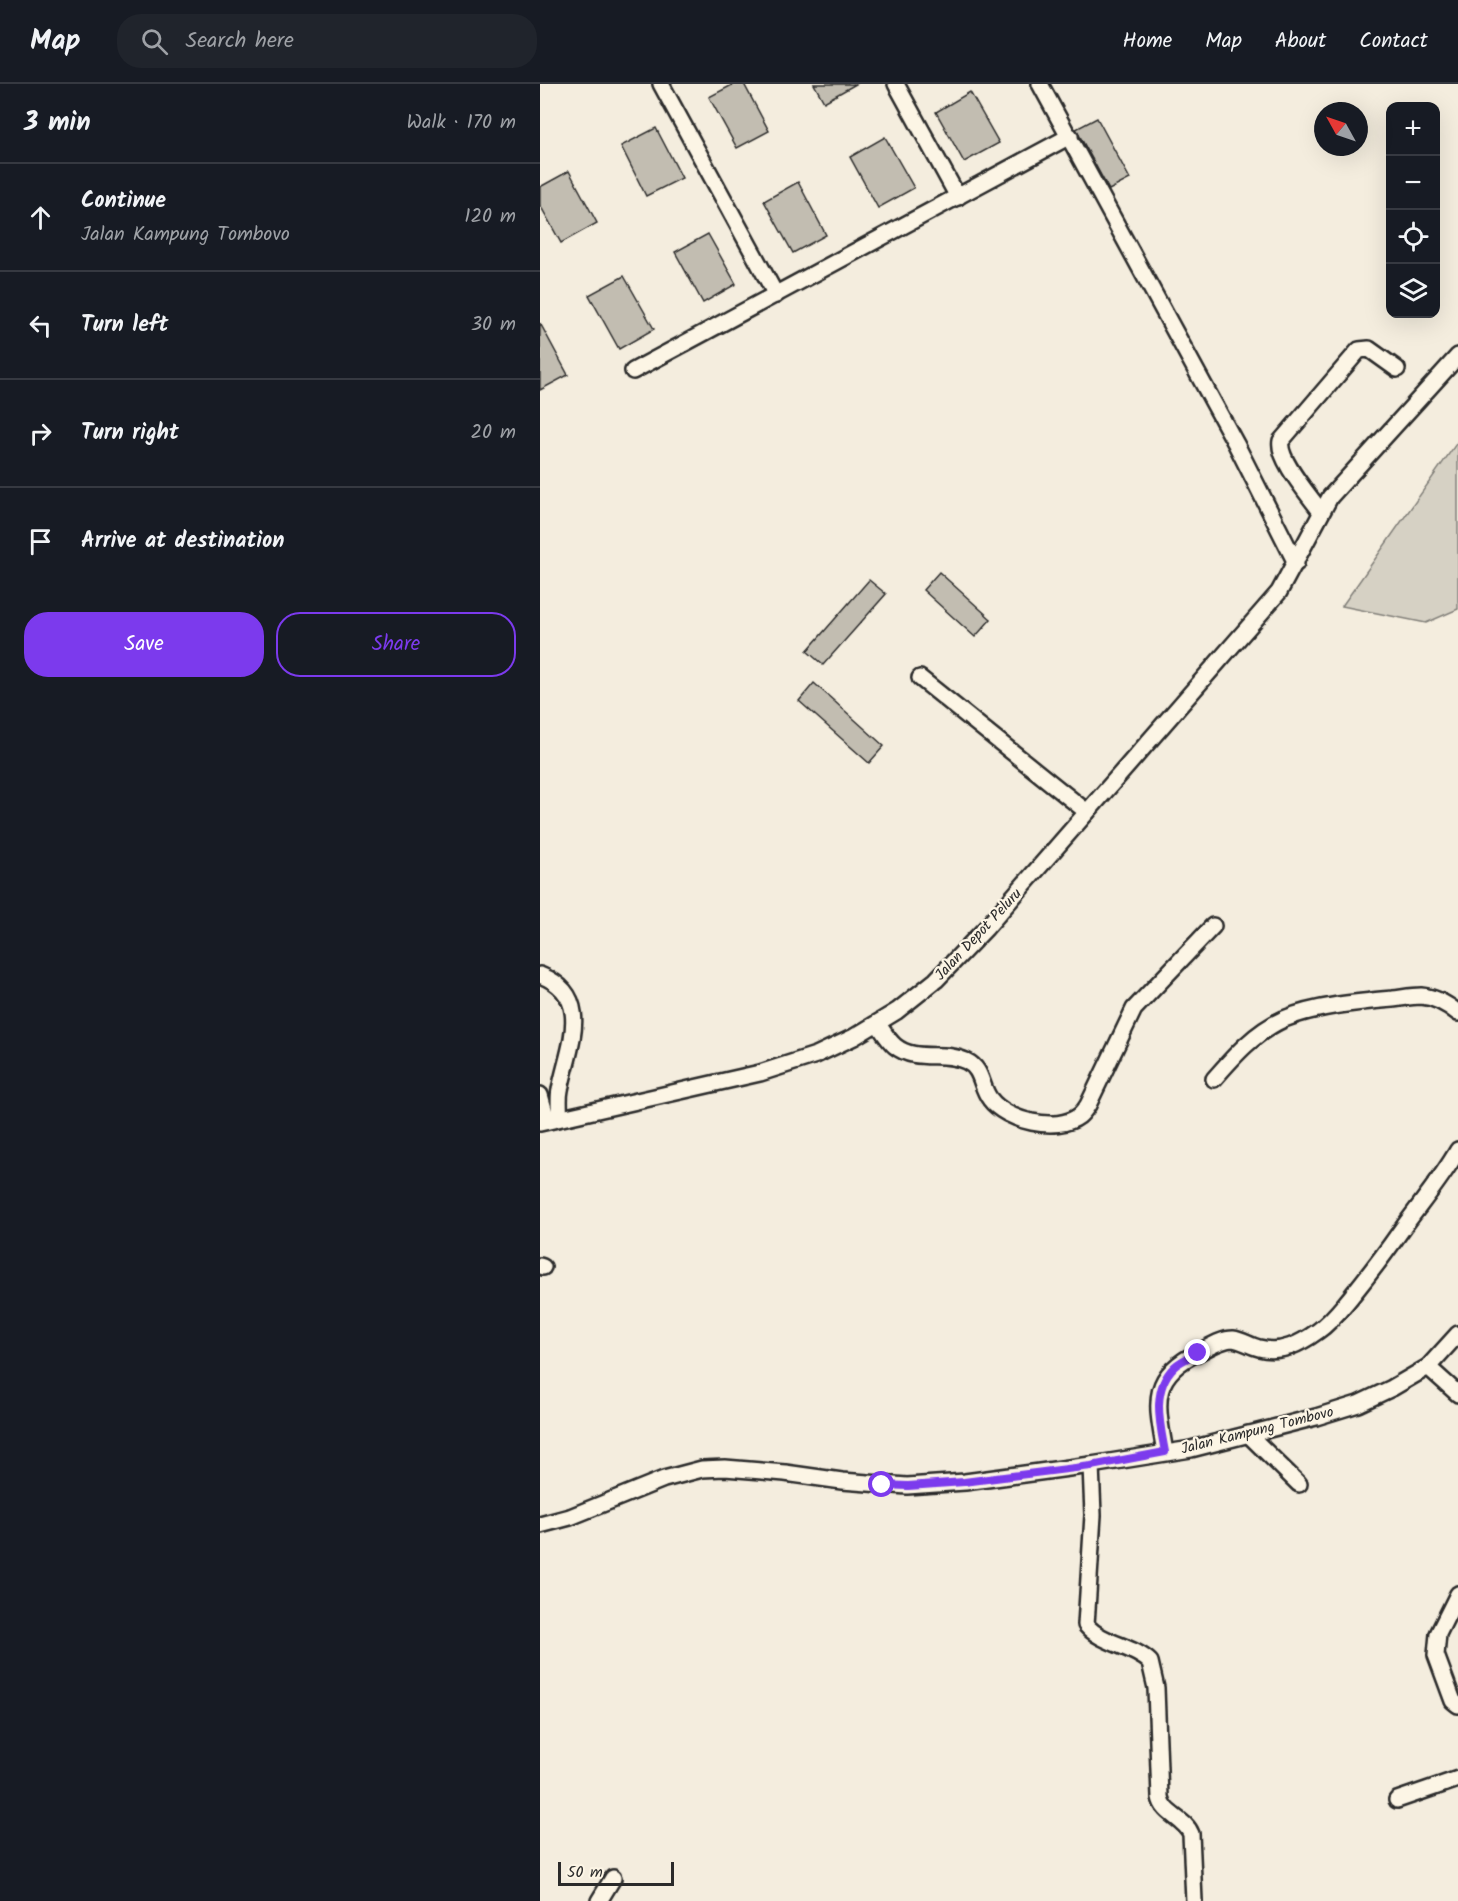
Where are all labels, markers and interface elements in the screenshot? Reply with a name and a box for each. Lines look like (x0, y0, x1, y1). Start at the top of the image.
search box (117, 14, 537, 68)
text: Map (30, 19, 81, 64)
text: Search here (186, 24, 294, 59)
icon: search (138, 25, 171, 58)
text: Home (1123, 25, 1172, 58)
text: Map (1205, 25, 1242, 58)
text: About (1275, 25, 1326, 58)
text: Contact (1359, 25, 1428, 58)
text: 3 min (24, 102, 91, 144)
north arrow (1314, 102, 1368, 156)
map controls (1386, 102, 1440, 318)
button: + (1386, 102, 1440, 156)
text: Walk · 170 m (406, 107, 516, 139)
button: − (1386, 156, 1440, 210)
text: Continue (81, 184, 166, 219)
icon: ahead (24, 201, 57, 234)
text: 120 m (464, 201, 516, 233)
button: locate (1386, 210, 1440, 264)
text: Jalan Kampung Tombovo (81, 219, 290, 251)
button: layers (1386, 264, 1440, 318)
text: Turn left (81, 308, 168, 343)
icon: left (24, 309, 57, 342)
text: 30 m (471, 309, 516, 341)
text: Turn right (81, 416, 179, 451)
icon: right (24, 417, 57, 450)
text: 20 m (470, 417, 516, 449)
text: Arrive at destination (81, 524, 284, 559)
icon: arrive (24, 525, 57, 558)
button: Save (24, 612, 264, 677)
button: Share (276, 612, 516, 677)
street label: Jalan Depot Peluru (929, 883, 1028, 986)
route end (1184, 1339, 1210, 1365)
street label: Jalan Kampung Tombovo (1178, 1400, 1336, 1462)
route start (868, 1471, 894, 1497)
scale bar (558, 1859, 674, 1886)
text: 50 m (567, 1860, 603, 1885)

